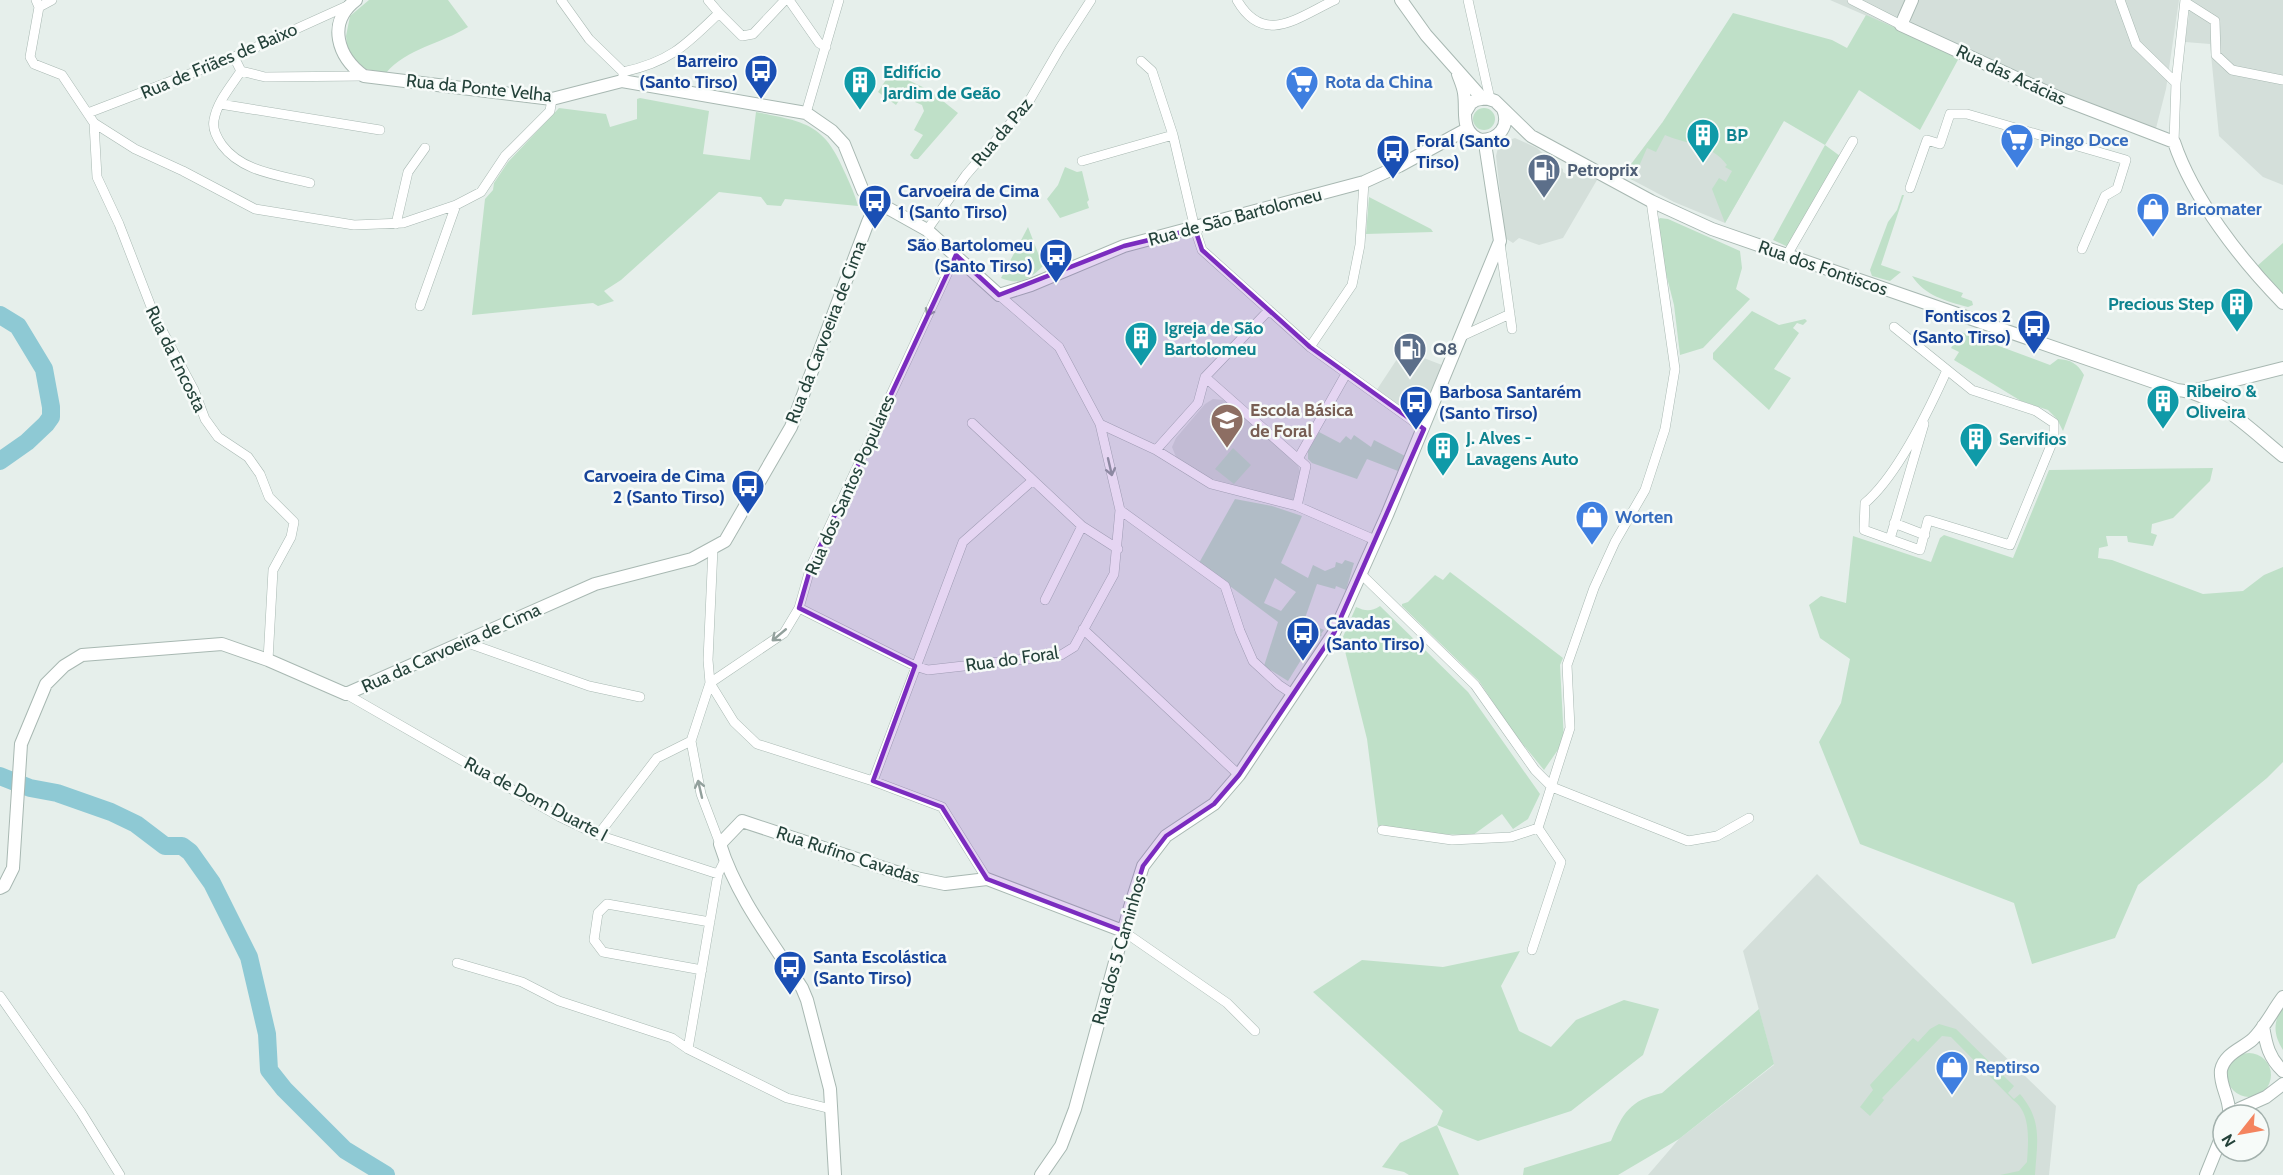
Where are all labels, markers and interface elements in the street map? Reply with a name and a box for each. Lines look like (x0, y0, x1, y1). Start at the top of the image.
street label: Rua de Friães de Baixo (137, 18, 301, 104)
street label: Rua das Acácias (1953, 40, 2069, 110)
place label: Barreiro (Santo Tirso) (639, 50, 738, 93)
bus stop icon: Barreiro (Santo Tirso) (743, 53, 779, 100)
place label: Edifício Jardim de Geão (882, 61, 1001, 104)
building icon: Edifício Jardim de Geão (842, 64, 878, 111)
supermarket icon: Rota da China (1284, 64, 1320, 111)
street label: Rua da Ponte Velha (405, 69, 553, 107)
place label: Rota da China (1325, 71, 1433, 93)
street label: Rua da Paz (967, 93, 1037, 171)
building icon: BP (1685, 117, 1721, 164)
supermarket icon: Pingo Doce (1999, 122, 2035, 169)
place label: BP (1726, 124, 1748, 146)
place label: Pingo Doce (2040, 129, 2129, 151)
place label: Foral (Santo Tirso) (1416, 130, 1510, 173)
bus stop icon: Foral (Santo Tirso) (1375, 133, 1411, 180)
fuel station icon: Petroprix (1526, 152, 1562, 199)
place label: Petroprix (1567, 159, 1639, 181)
place label: Carvoeira de Cima 1 (Santo Tirso) (898, 180, 1039, 223)
bus stop icon: Carvoeira de Cima 1 (Santo Tirso) (857, 183, 893, 230)
street label: Rua de São Bartolomeu (1146, 183, 1324, 251)
shop icon: Bricomater (2135, 191, 2171, 238)
place label: Bricomater (2176, 198, 2262, 220)
place label: São Bartolomeu (Santo Tirso) (907, 234, 1033, 277)
street label: Rua dos Fontiscos (1755, 236, 1891, 300)
street label: Rua da Carvoeira de Cima (781, 237, 871, 426)
bus stop icon: São Bartolomeu (Santo Tirso) (1038, 237, 1074, 284)
building icon: Precious Step (2219, 286, 2255, 333)
place label: Precious Step (2108, 293, 2214, 315)
one-way arrow (925, 299, 937, 317)
street label: Rua da Encosta (141, 302, 211, 416)
place label: Fontiscos 2 (Santo Tirso) (1912, 305, 2011, 348)
bus stop icon: Fontiscos 2 (Santo Tirso) (2016, 308, 2052, 355)
place label: Igreja de São Bartolomeu (1164, 317, 1263, 360)
building icon: Igreja de São Bartolomeu (1123, 320, 1159, 367)
fuel station icon: Q8 (1392, 331, 1428, 378)
place label: Q8 (1433, 338, 1458, 360)
place label: Ribeiro & Oliveira (2186, 380, 2257, 423)
place label: Barbosa Santarém (Santo Tirso) (1439, 381, 1581, 424)
building icon: Ribeiro & Oliveira (2145, 383, 2181, 430)
bus stop icon: Barbosa Santarém (Santo Tirso) (1398, 384, 1434, 431)
street label: Rua dos Santos Populares (800, 391, 900, 579)
place label: Escola Básica de Foral (1250, 399, 1353, 442)
school or university icon: Escola Básica de Foral (1209, 402, 1245, 449)
building icon: Servifios (1958, 421, 1994, 468)
place label: J. Alves - Lavagens Auto (1465, 427, 1579, 470)
place label: Servifios (1999, 428, 2067, 450)
building icon: J. Alves - Lavagens Auto (1425, 430, 1461, 477)
one-way arrow (1105, 458, 1117, 477)
place label: Carvoeira de Cima 2 (Santo Tirso) (584, 465, 725, 508)
bus stop icon: Carvoeira de Cima 2 (Santo Tirso) (730, 468, 766, 515)
shop icon: Worten (1574, 499, 1610, 546)
place label: Worten (1615, 506, 1673, 528)
street label: Rua da Carvoeira de Cima (358, 598, 544, 697)
place label: Cavadas (Santo Tirso) (1326, 612, 1425, 655)
bus stop icon: Cavadas (Santo Tirso) (1285, 615, 1321, 662)
one-way arrow (771, 629, 787, 642)
street label: Rua do Foral (964, 641, 1061, 676)
street label: Rua de Dom Duarte I (460, 752, 612, 846)
one-way arrow (694, 780, 706, 799)
street label: Rua Rufino Cavadas (774, 821, 922, 889)
street label: Rua dos 5 Caminhos (1087, 873, 1151, 1027)
place label: Santa Escolástica (Santo Tirso) (813, 946, 947, 989)
bus stop icon: Santa Escolástica (Santo Tirso) (772, 949, 808, 996)
shop icon: Reptirso (1934, 1049, 1970, 1096)
place label: Reptirso (1975, 1056, 2040, 1078)
north arrow (2211, 1103, 2271, 1163)
text: N (2218, 1131, 2240, 1150)

